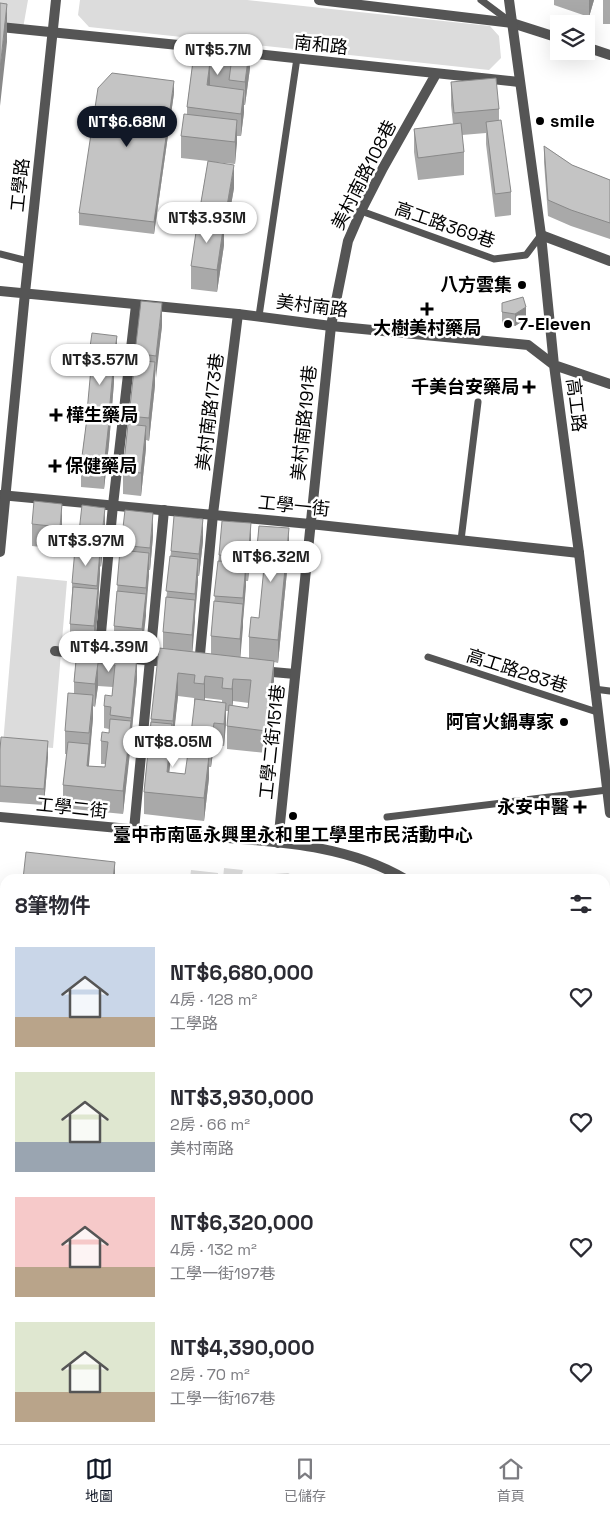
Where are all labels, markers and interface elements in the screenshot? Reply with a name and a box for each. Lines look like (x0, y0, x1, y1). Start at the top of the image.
map controls (550, 15, 595, 60)
button: layers (550, 15, 595, 60)
street label: 南和路 (293, 30, 349, 59)
pin: NT$5.7M (172, 34, 264, 76)
text: NT$5.7M (185, 39, 251, 60)
pin: NT$6.68M (75, 106, 179, 148)
place label: smile (550, 109, 595, 132)
text: NT$6.68M (88, 111, 166, 132)
marker: smile (534, 115, 546, 127)
street label: 美村南路108巷 (326, 116, 401, 234)
street label: 工學路 (5, 157, 34, 213)
street label: 高工路369巷 (392, 197, 499, 252)
pin: NT$3.93M (155, 202, 259, 244)
text: NT$3.93M (168, 207, 246, 228)
place label: 八方雲集 (440, 273, 512, 296)
marker: 八方雲集 (516, 279, 528, 291)
street label: 美村南路 (275, 290, 349, 321)
marker: 大樹美村藥局 (421, 303, 433, 315)
place label: 7-Eleven (518, 312, 591, 335)
place label: 大樹美村藥局 (373, 316, 481, 339)
marker: 7-Eleven (502, 318, 514, 330)
pin: NT$3.57M (48, 344, 152, 386)
text: NT$3.57M (62, 349, 138, 370)
street label: 美村南路173巷 (191, 352, 228, 472)
street label: 美村南路191巷 (286, 364, 321, 482)
place label: 千美台安藥局 (411, 375, 519, 398)
street label: 高工路 (562, 377, 591, 433)
marker: 千美台安藥局 (523, 381, 535, 393)
place label: 樺生藥局 (66, 403, 138, 426)
marker: 樺生藥局 (50, 409, 62, 421)
place label: 保健藥局 (65, 454, 137, 477)
marker: 保健藥局 (49, 460, 61, 472)
street label: 工學一街 (257, 490, 331, 521)
pin: NT$3.97M (34, 524, 138, 567)
text: NT$3.97M (48, 530, 124, 551)
pin: NT$6.32M (219, 540, 323, 583)
text: NT$6.32M (232, 546, 310, 567)
pin: NT$4.39M (57, 630, 161, 673)
text: NT$4.39M (70, 636, 148, 657)
street label: 高工路283巷 (464, 643, 571, 698)
street label: 工學二街151巷 (254, 683, 289, 801)
place label: 阿官火鍋專家 (446, 710, 554, 733)
marker: 阿官火鍋專家 (558, 716, 570, 728)
pin: NT$8.05M (121, 726, 225, 768)
text: NT$8.05M (134, 731, 212, 752)
street label: 工學二街 (35, 792, 109, 823)
place label: 永安中醫 (497, 795, 569, 818)
marker: 永安中醫 (573, 800, 587, 814)
marker: 臺中市南區永興里永和里工學里市民活動中心 (287, 810, 299, 822)
place label: 臺中市南區永興里永和里工學里市民活動中心 (113, 823, 473, 846)
icon: filters (567, 890, 595, 918)
text: 8筆物件 (15, 892, 91, 919)
text: NT$6,680,000 (170, 959, 314, 986)
icon: home (55, 967, 115, 1027)
icon: heart (567, 983, 595, 1011)
text: 4房 · 128 m² (170, 989, 257, 1010)
text: 工學路 (170, 1013, 218, 1034)
text: NT$3,930,000 (170, 1084, 314, 1111)
icon: home (55, 1092, 115, 1152)
icon: heart (567, 1108, 595, 1136)
text: 2房 · 66 m² (170, 1114, 250, 1135)
text: 美村南路 (170, 1138, 234, 1159)
text: NT$6,320,000 (170, 1209, 314, 1236)
icon: home (55, 1217, 115, 1277)
icon: heart (567, 1233, 595, 1261)
text: 4房 · 132 m² (170, 1239, 257, 1260)
text: 工學一街197巷 (170, 1263, 275, 1284)
text: NT$4,390,000 (170, 1334, 315, 1361)
icon: home (55, 1342, 115, 1402)
icon: heart (567, 1358, 595, 1386)
text: 2房 · 70 m² (170, 1364, 250, 1385)
text: 工學一街167巷 (170, 1388, 275, 1409)
tab: 地圖 (85, 1455, 113, 1505)
tab: 已儲存 (284, 1455, 326, 1505)
tab: 首頁 (497, 1455, 525, 1505)

